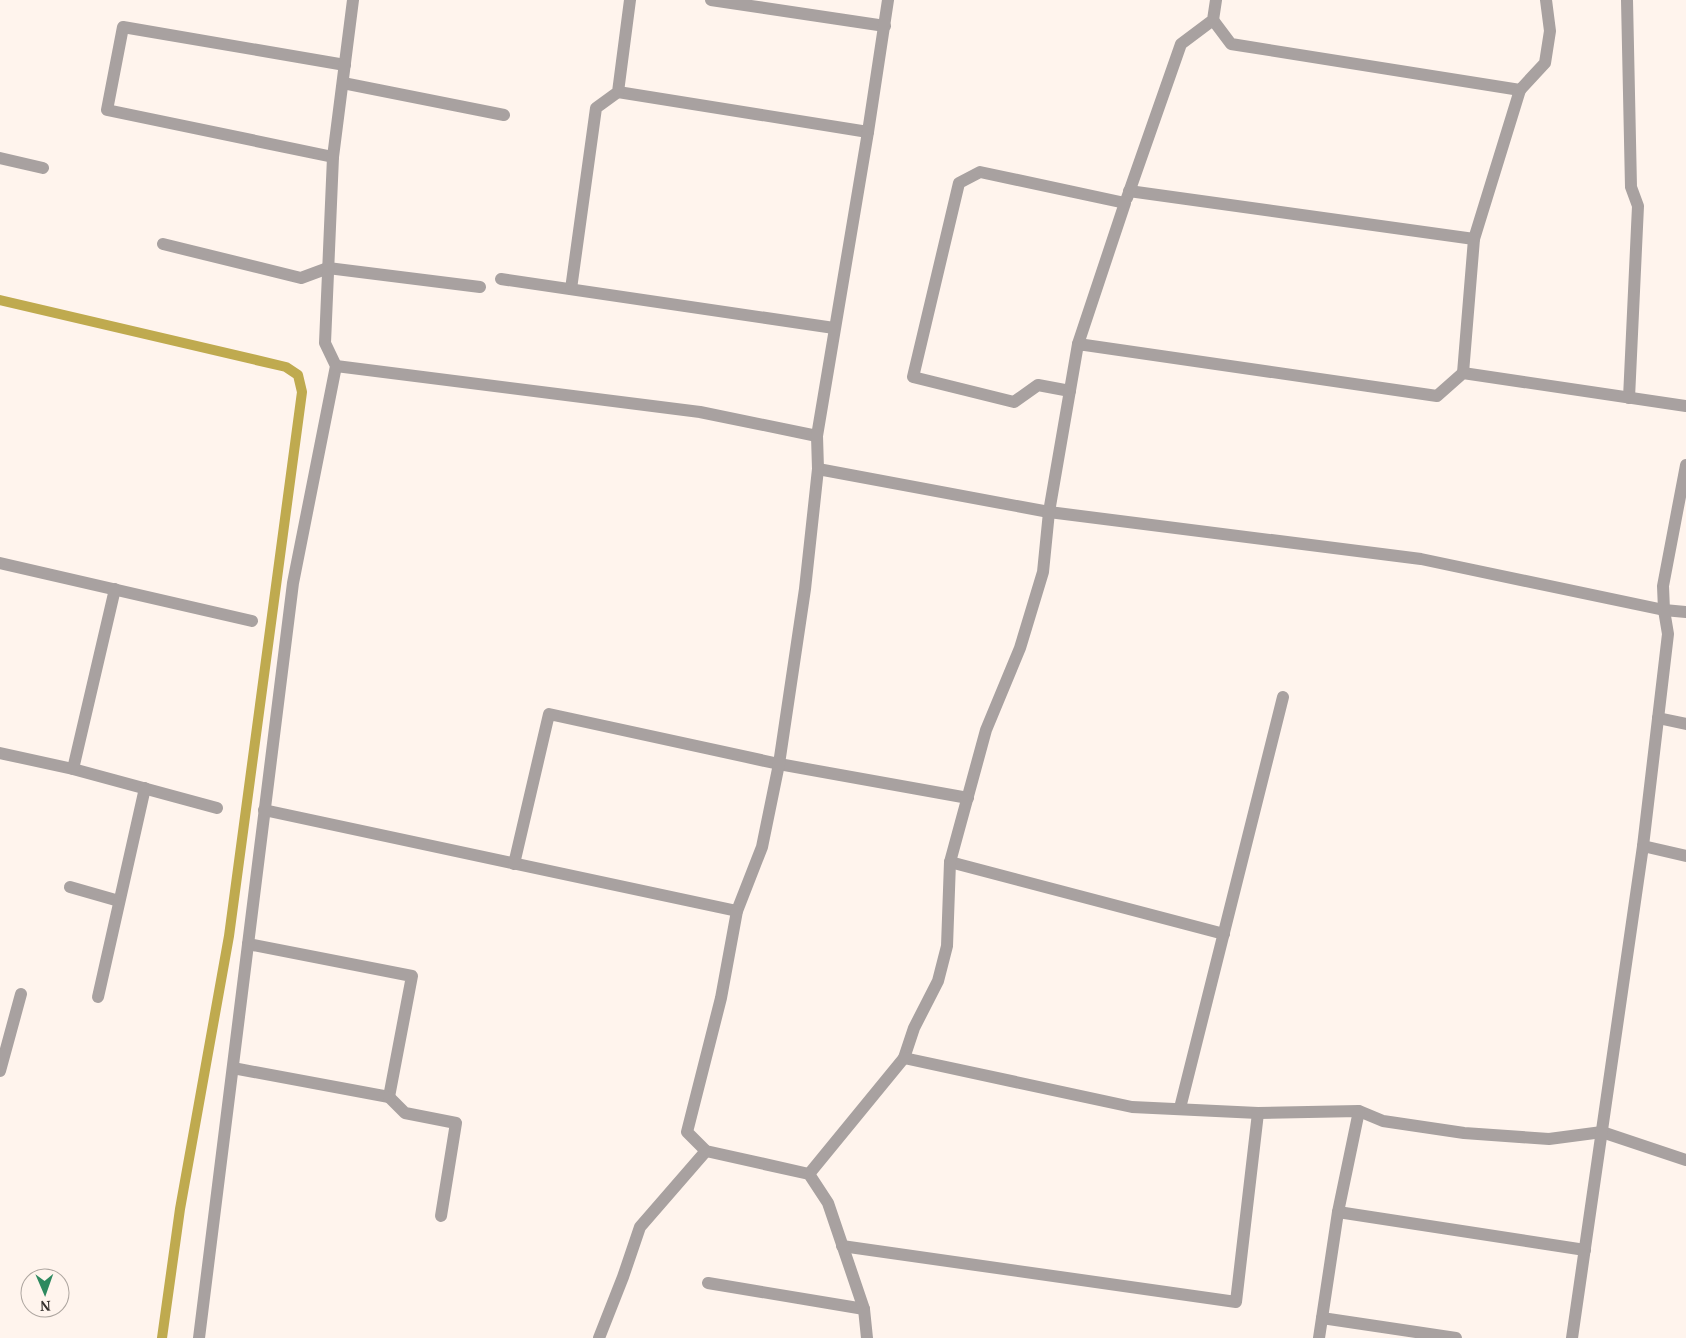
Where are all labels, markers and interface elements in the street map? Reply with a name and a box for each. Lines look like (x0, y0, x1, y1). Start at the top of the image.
north arrow (20, 1268, 70, 1318)
text: N (39, 1297, 51, 1316)

